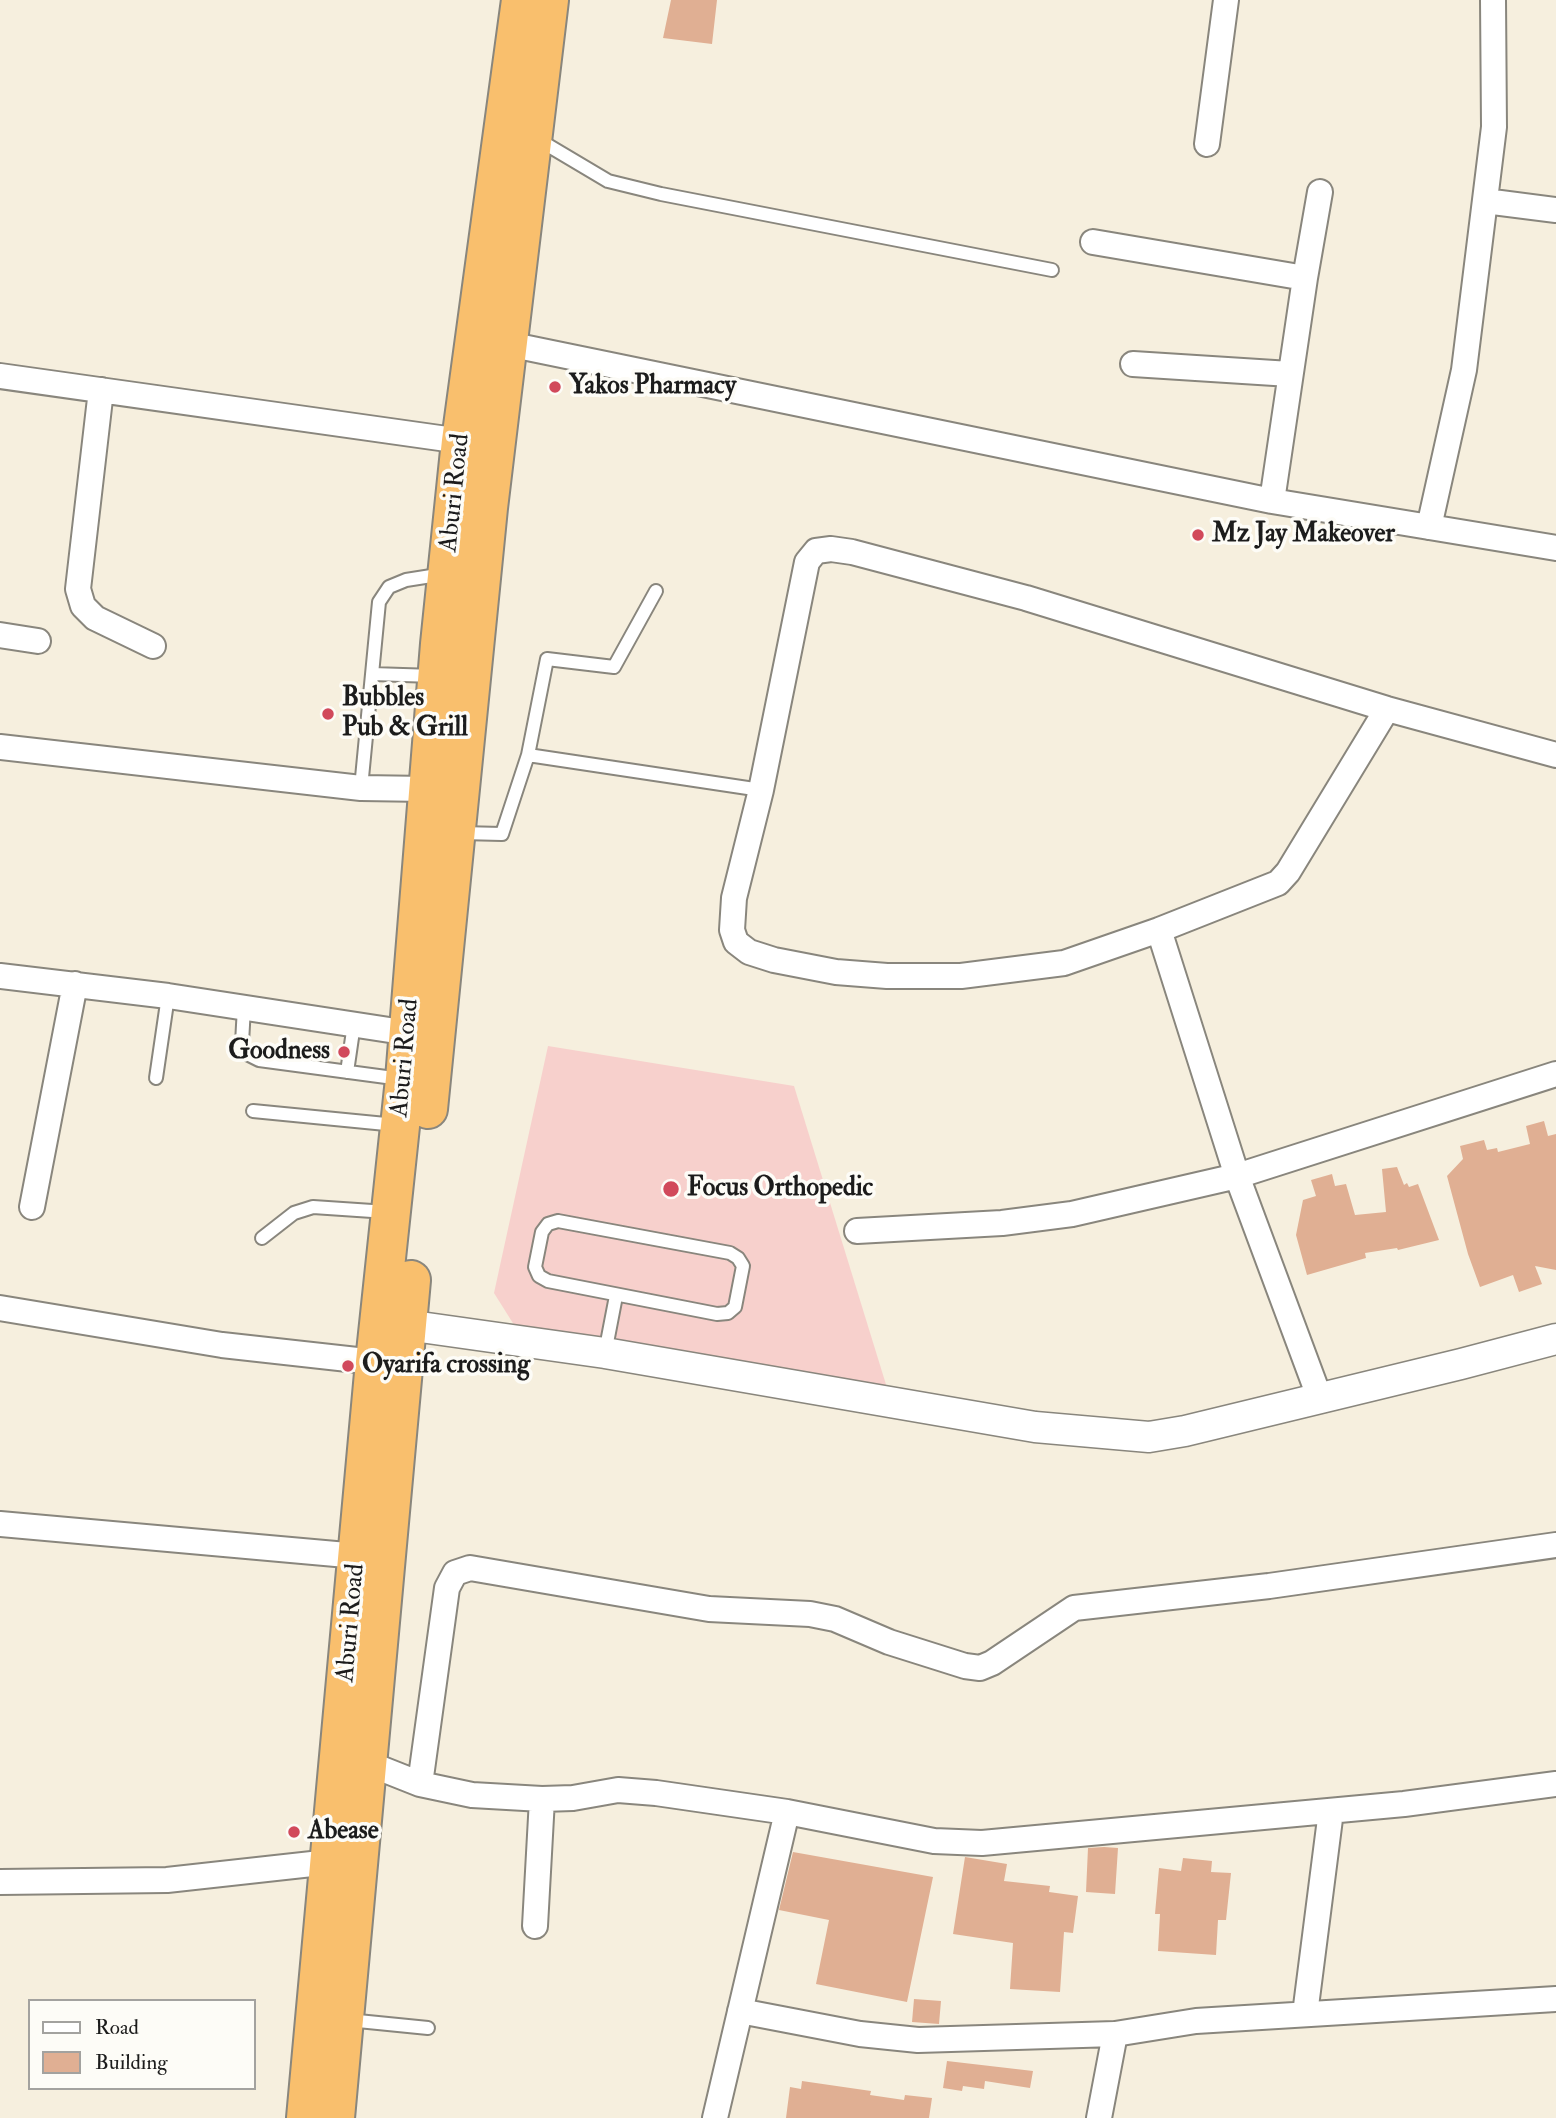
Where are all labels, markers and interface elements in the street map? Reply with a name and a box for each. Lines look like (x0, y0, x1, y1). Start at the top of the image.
place label: Yakos Pharmacy (569, 371, 736, 403)
marker: Yakos Pharmacy (547, 379, 563, 395)
street label: Aburi Road (434, 432, 478, 554)
place label: Mz Jay Makeover (1212, 519, 1395, 551)
marker: Mz Jay Makeover (1190, 527, 1206, 543)
place label: Bubbles Pub & Grill (342, 683, 468, 744)
marker: Bubbles Pub & Grill (320, 706, 336, 722)
street label: Aburi Road (385, 997, 427, 1119)
place label: Goodness (228, 1036, 330, 1068)
marker: Goodness (336, 1044, 352, 1060)
place label: Focus Orthopedic (687, 1173, 873, 1205)
marker: Focus Orthopedic (661, 1179, 681, 1199)
place label: Oyarifa crossing (362, 1350, 530, 1382)
marker: Oyarifa crossing (340, 1358, 356, 1374)
street label: Aburi Road (331, 1562, 373, 1684)
place label: Abease (308, 1816, 379, 1848)
marker: Abease (286, 1824, 302, 1840)
legend (28, 1999, 256, 2090)
text: Road (95, 2014, 139, 2041)
text: Building (95, 2049, 168, 2076)

